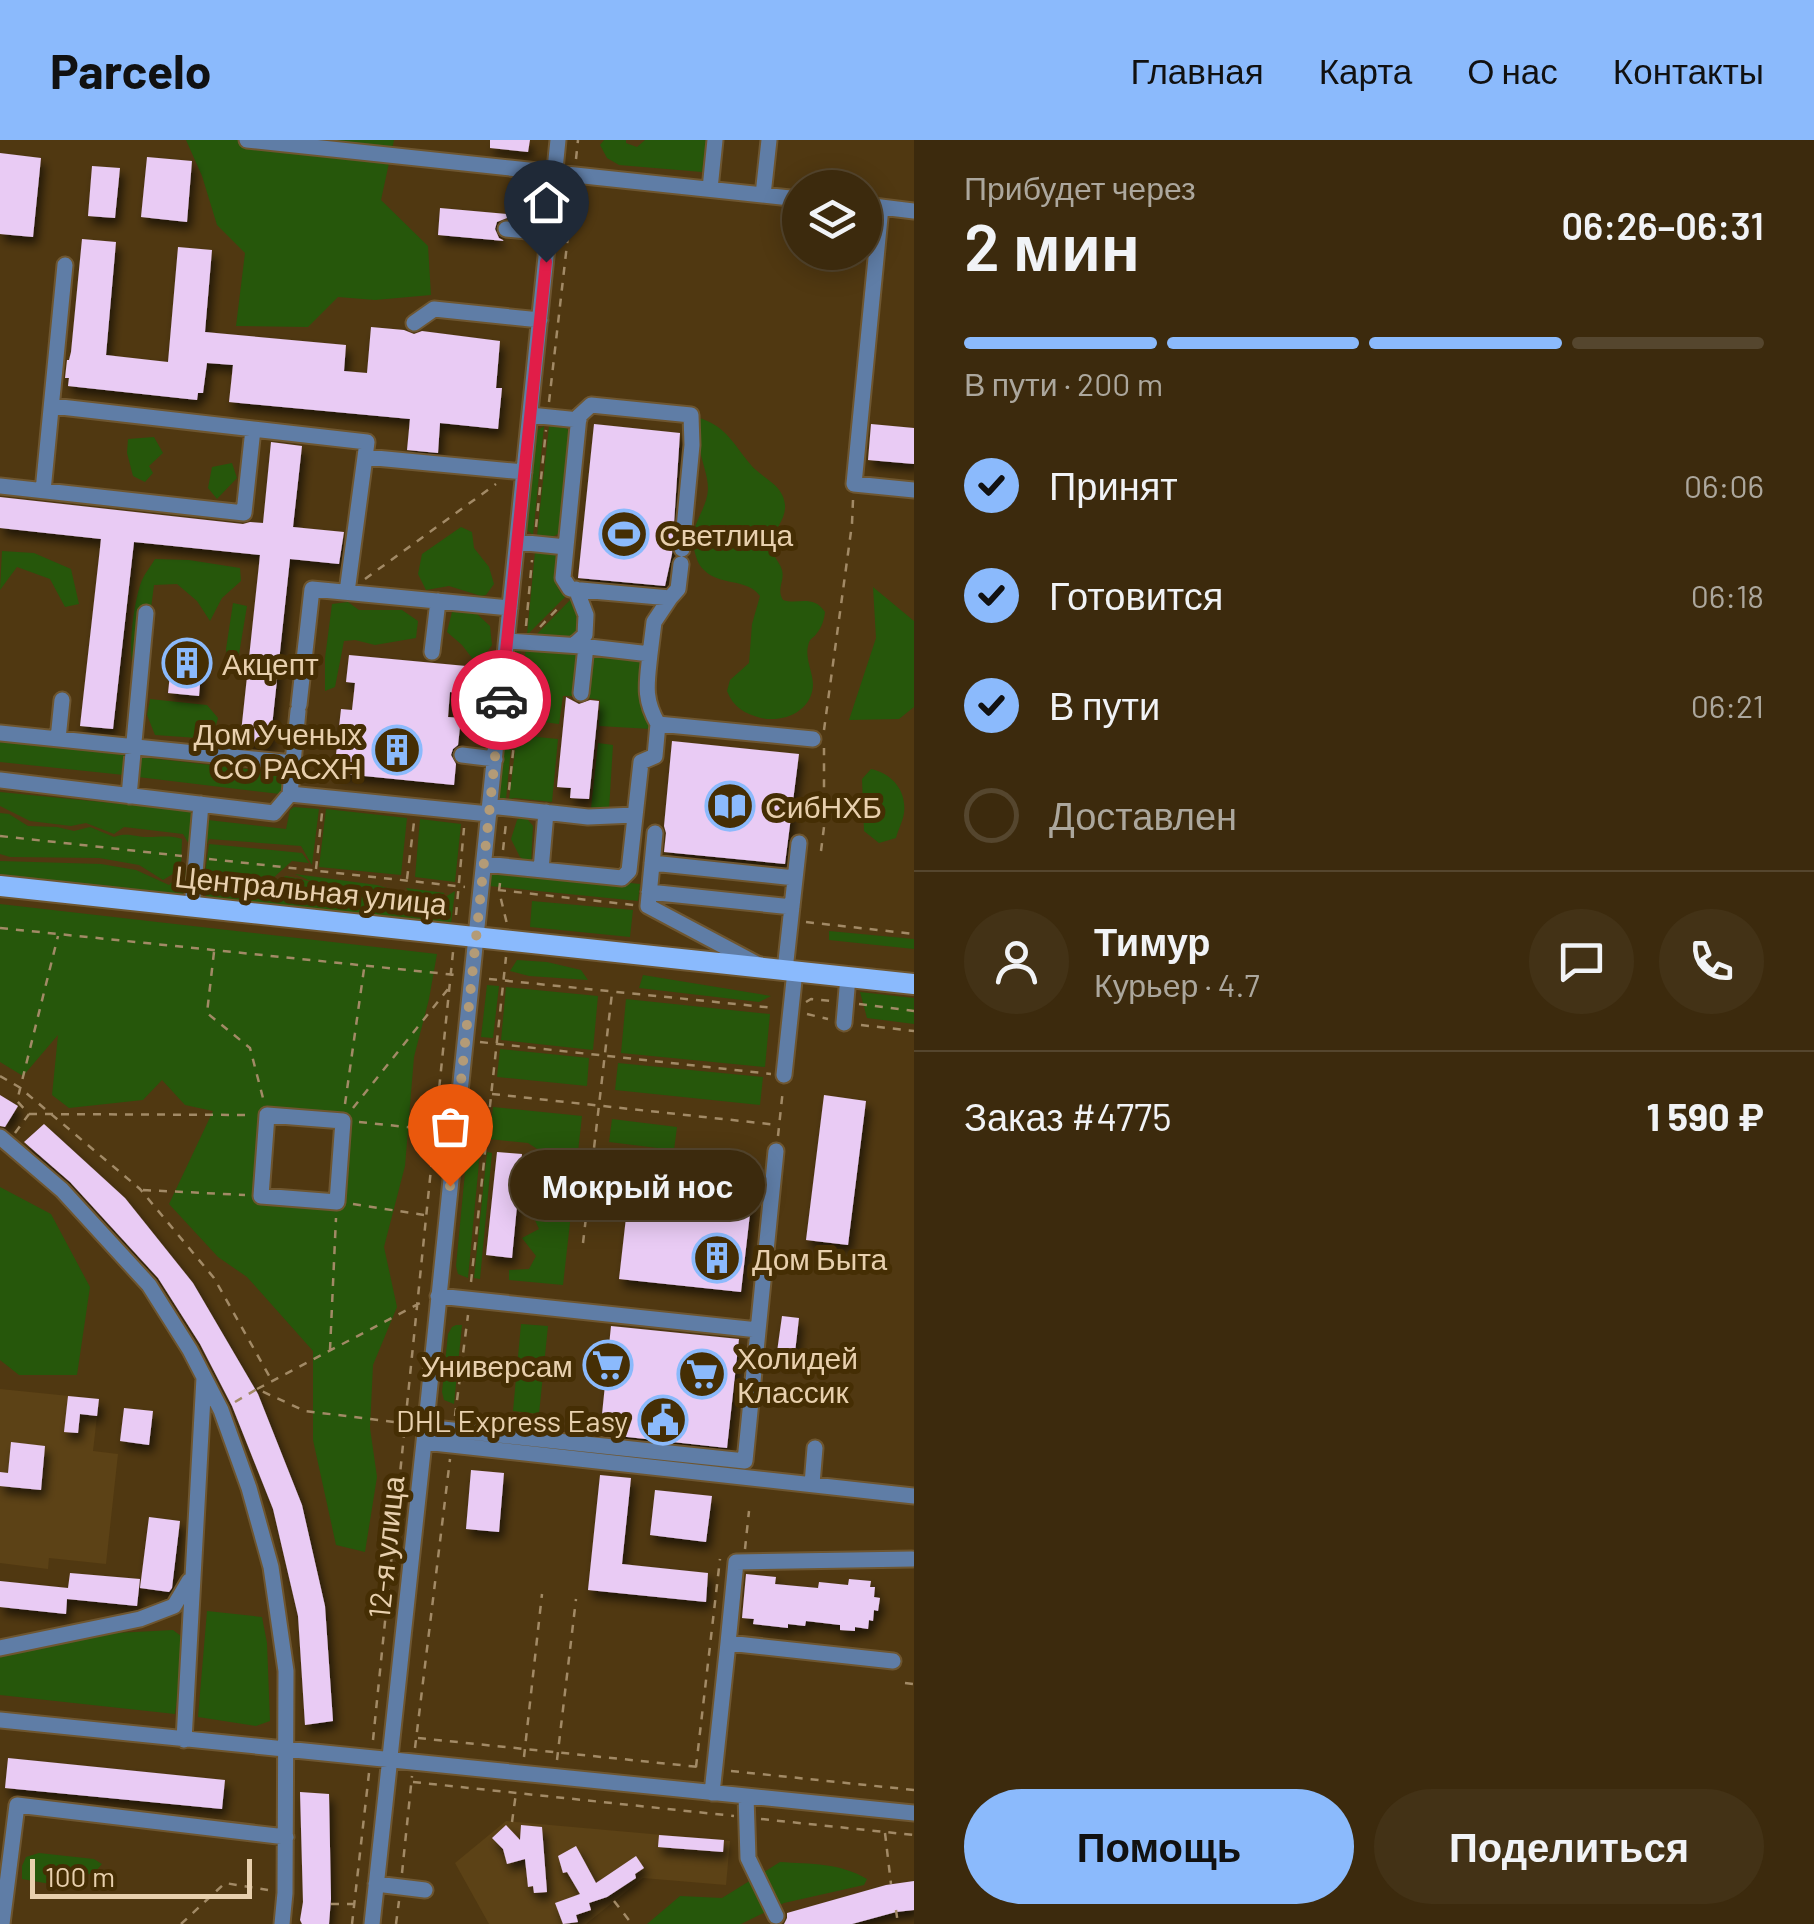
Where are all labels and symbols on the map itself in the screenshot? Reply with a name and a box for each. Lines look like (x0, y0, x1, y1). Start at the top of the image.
pin (504, 160, 589, 263)
sports icon: Светлица (598, 508, 650, 560)
place label: Светлица (659, 516, 793, 552)
building icon: Акцепт (161, 637, 213, 689)
place label: Акцепт (222, 645, 319, 681)
courier (451, 650, 551, 750)
place label: Дом Ученых СО РАСХН (194, 715, 362, 785)
building icon: Дом Ученых СО РАСХН (371, 724, 423, 776)
library icon: СибНХБ (704, 780, 756, 832)
place label: СибНХБ (765, 788, 882, 824)
street label: Центральная улица (173, 857, 449, 921)
pin (408, 1084, 493, 1187)
callout: Мокрый нос (510, 1151, 765, 1221)
building icon: Дом Быта (691, 1232, 743, 1284)
place label: Дом Быта (752, 1240, 888, 1276)
supermarket icon: Универсам (582, 1339, 634, 1391)
place label: Холидей Классик (737, 1339, 858, 1409)
place label: Универсам (421, 1347, 573, 1383)
supermarket icon: Холидей Классик (676, 1348, 728, 1400)
public building icon: DHL Express Easy (637, 1394, 689, 1446)
place label: DHL Express Easy (396, 1402, 628, 1438)
street label: 12-я улица (360, 1474, 410, 1620)
scale bar (30, 1854, 252, 1898)

